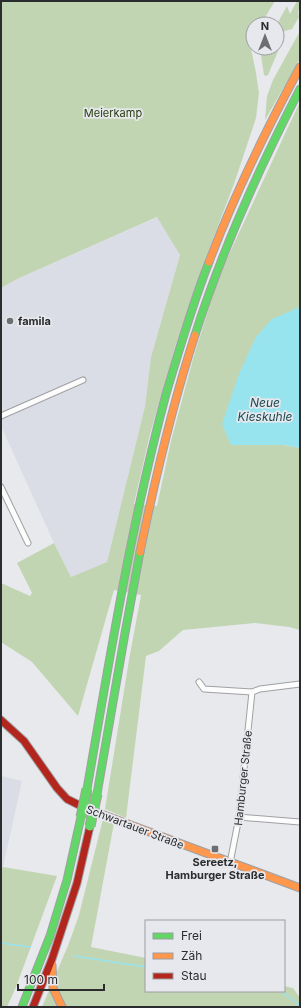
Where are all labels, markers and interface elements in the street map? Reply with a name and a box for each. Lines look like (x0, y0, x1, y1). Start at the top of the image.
north arrow (245, 16, 285, 56)
text: N (261, 19, 269, 33)
park label: Meierkamp (84, 106, 142, 120)
place label: famila (18, 314, 51, 328)
marker: famila (5, 316, 15, 326)
water label: Neue Kieskuhle (237, 395, 293, 424)
street label: Hamburger Straße (231, 730, 255, 826)
street label: Schwartauer Straße (84, 802, 186, 852)
marker: Sereetz, Hamburger Straße (210, 844, 220, 854)
place label: Sereetz, Hamburger Straße (166, 855, 265, 882)
legend (145, 920, 285, 992)
text: Frei (181, 928, 202, 943)
text: Zäh (181, 948, 202, 963)
scale bar (18, 966, 104, 992)
text: Stau (181, 968, 207, 983)
text: 100 m (24, 972, 58, 987)

